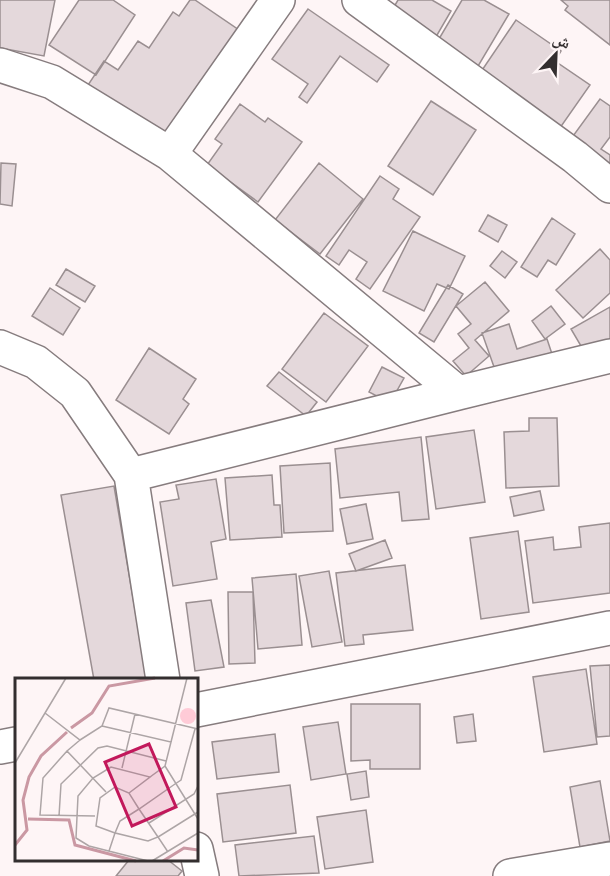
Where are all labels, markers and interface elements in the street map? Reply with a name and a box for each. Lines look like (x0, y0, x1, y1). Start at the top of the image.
north arrow (526, 24, 586, 84)
text: ش (550, 30, 573, 53)
inset map (15, 678, 198, 861)

